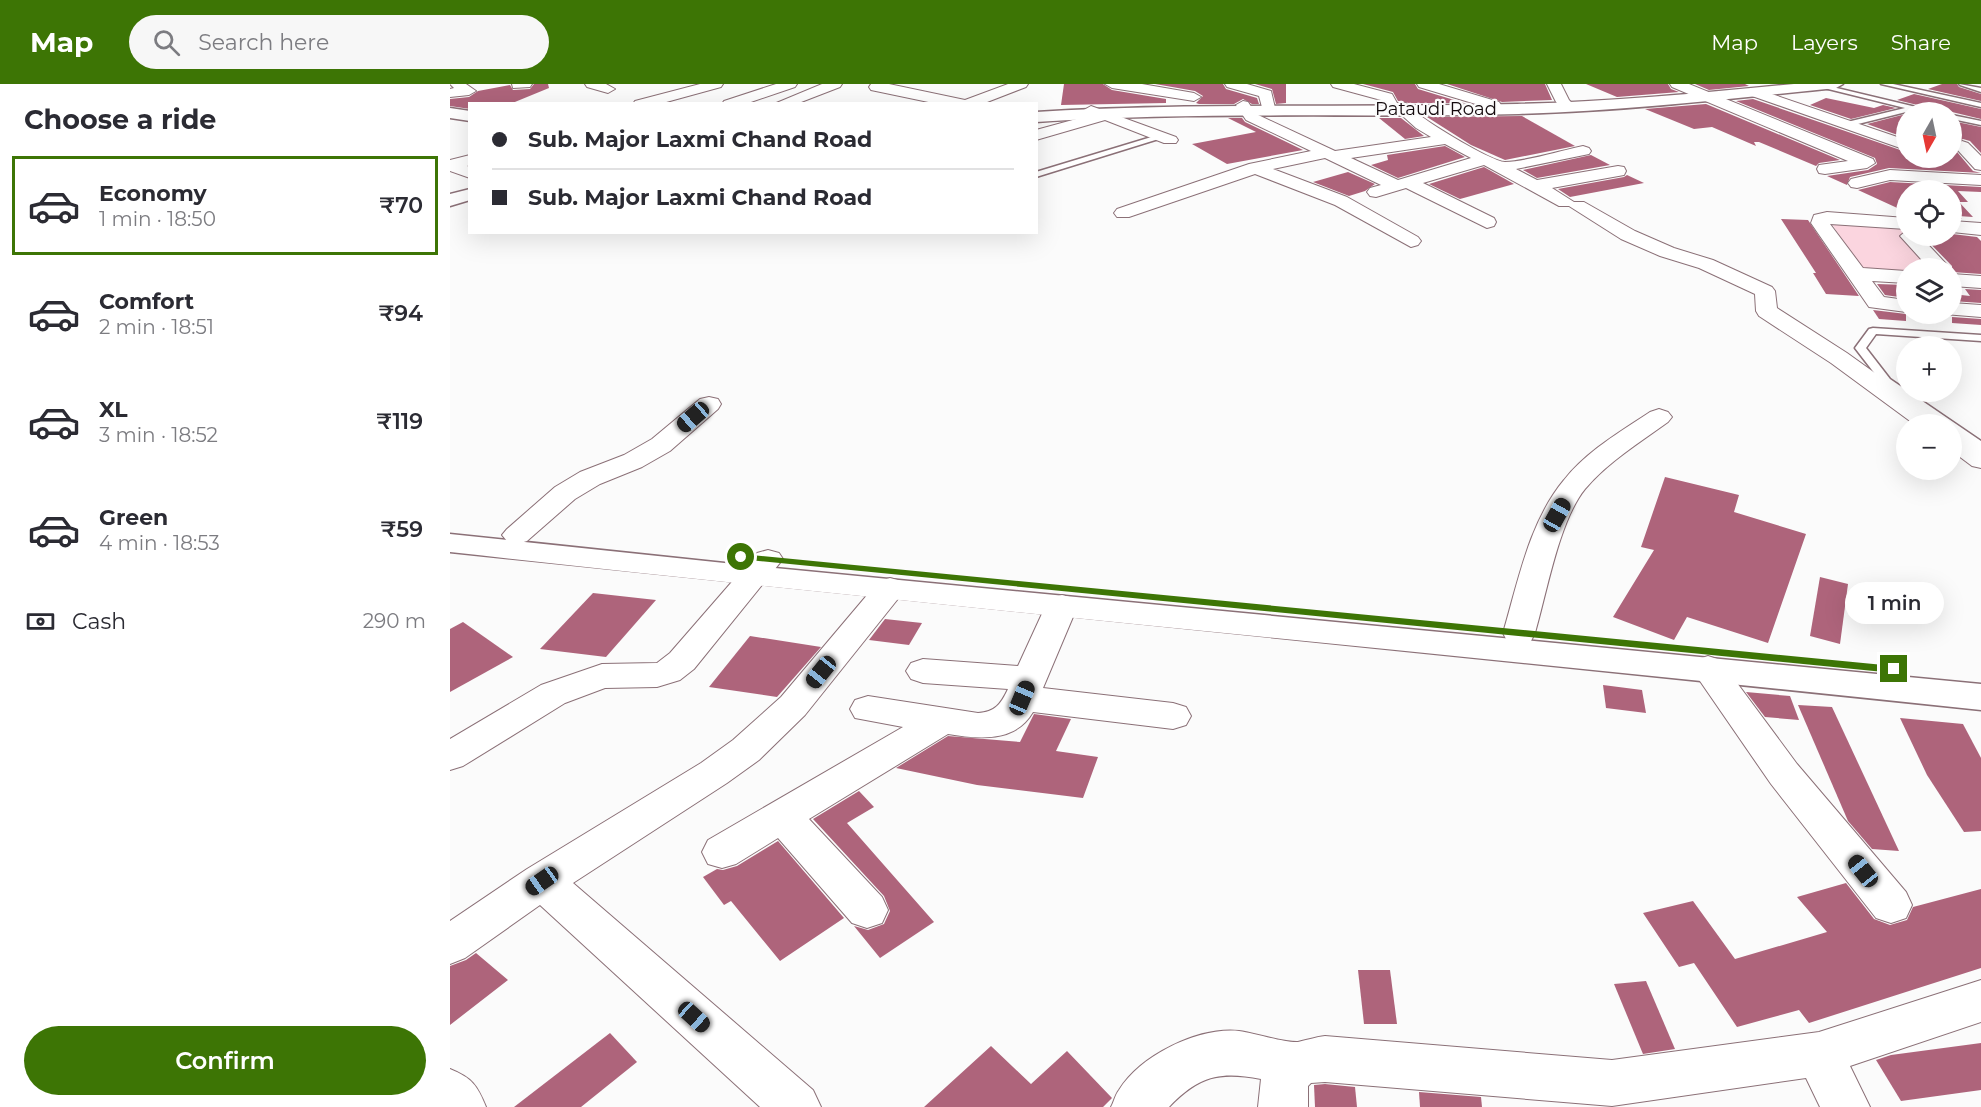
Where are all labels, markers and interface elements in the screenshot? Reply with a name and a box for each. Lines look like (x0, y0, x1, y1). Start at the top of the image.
search box (129, 15, 549, 69)
text: Map (30, 25, 93, 59)
icon: search (150, 26, 183, 59)
text: Search here (198, 29, 329, 56)
text: Map (1711, 30, 1758, 55)
text: Layers (1791, 30, 1858, 55)
text: Share (1891, 30, 1951, 55)
street label: Pataudi Road (1375, 98, 1497, 120)
north arrow (1896, 102, 1962, 168)
map controls (1896, 102, 1962, 480)
text: Choose a ride (24, 103, 216, 136)
text: Sub. Major Laxmi Chand Road (528, 126, 872, 153)
icon: car (27, 179, 81, 233)
text: Economy (99, 180, 207, 207)
button: locate (1896, 180, 1962, 246)
text: Sub. Major Laxmi Chand Road (528, 184, 872, 211)
text: ₹70 (379, 192, 423, 219)
text: 1 min · 18:50 (99, 207, 216, 231)
button: layers (1896, 258, 1962, 324)
icon: car (27, 287, 81, 341)
text: Comfort (99, 288, 194, 315)
text: ₹94 (378, 300, 423, 327)
text: 2 min · 18:51 (99, 315, 214, 339)
button: + (1896, 336, 1962, 402)
icon: car (27, 395, 81, 449)
text: XL (99, 396, 128, 423)
car (674, 398, 712, 436)
text: ₹119 (376, 408, 423, 435)
button: − (1896, 414, 1962, 480)
text: 3 min · 18:52 (99, 423, 218, 447)
car (1540, 495, 1574, 535)
icon: car (27, 503, 81, 557)
text: Green (99, 504, 168, 531)
text: ₹59 (380, 516, 423, 543)
text: 4 min · 18:53 (99, 531, 220, 555)
route start (727, 543, 754, 570)
callout: 1 min (1844, 582, 1944, 624)
text: 1 min (1868, 591, 1921, 615)
icon: cash (24, 605, 57, 638)
text: Cash (72, 608, 126, 635)
text: 290 m (363, 609, 426, 633)
car (803, 652, 839, 692)
route end (1880, 655, 1907, 682)
car (1007, 678, 1037, 718)
car (1845, 851, 1881, 891)
car (522, 863, 562, 899)
car (675, 998, 713, 1036)
button: Confirm (24, 1026, 426, 1095)

